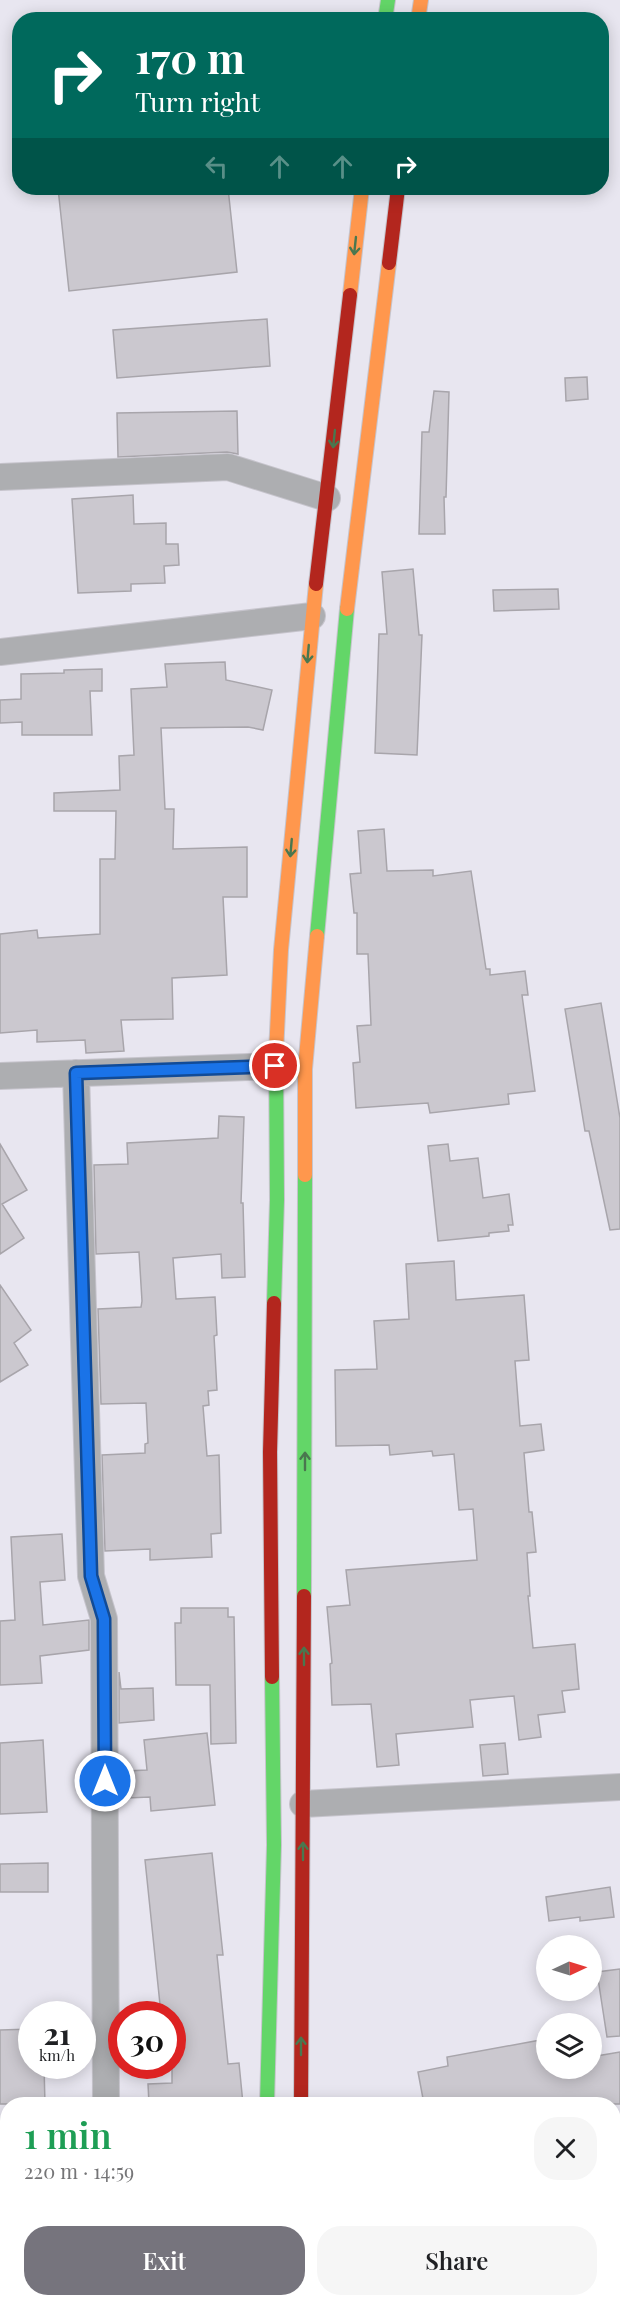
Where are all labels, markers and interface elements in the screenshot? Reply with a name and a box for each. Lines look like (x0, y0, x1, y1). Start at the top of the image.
text: 170 m (135, 29, 245, 85)
icon: right (36, 36, 114, 114)
text: Turn right (135, 83, 260, 119)
icon: left (200, 150, 233, 183)
icon: ahead (263, 150, 296, 183)
icon: ahead (326, 150, 359, 183)
icon: right (389, 150, 422, 183)
one-way arrow (350, 235, 361, 255)
one-way arrow (328, 429, 339, 449)
one-way arrow (302, 643, 313, 663)
one-way arrow (285, 838, 296, 857)
pin (249, 1040, 300, 1091)
icon: arrive (258, 1049, 291, 1082)
one-way arrow (299, 1452, 311, 1472)
one-way arrow (298, 1647, 310, 1667)
position arrow (73, 1749, 137, 1813)
one-way arrow (297, 1842, 309, 1862)
north arrow (536, 1935, 602, 2001)
map controls (536, 1935, 602, 2079)
speed limit sign: 30 (108, 2001, 186, 2079)
text: 21 (43, 2013, 71, 2053)
button: layers (536, 2013, 602, 2079)
one-way arrow (296, 2037, 307, 2057)
text: km/h (39, 2045, 75, 2065)
text: 1 min (24, 2110, 112, 2158)
button: close (534, 2117, 597, 2180)
text: 220 m · 14:59 (24, 2157, 134, 2184)
button: Exit (24, 2226, 305, 2295)
button: Share (317, 2226, 597, 2295)

